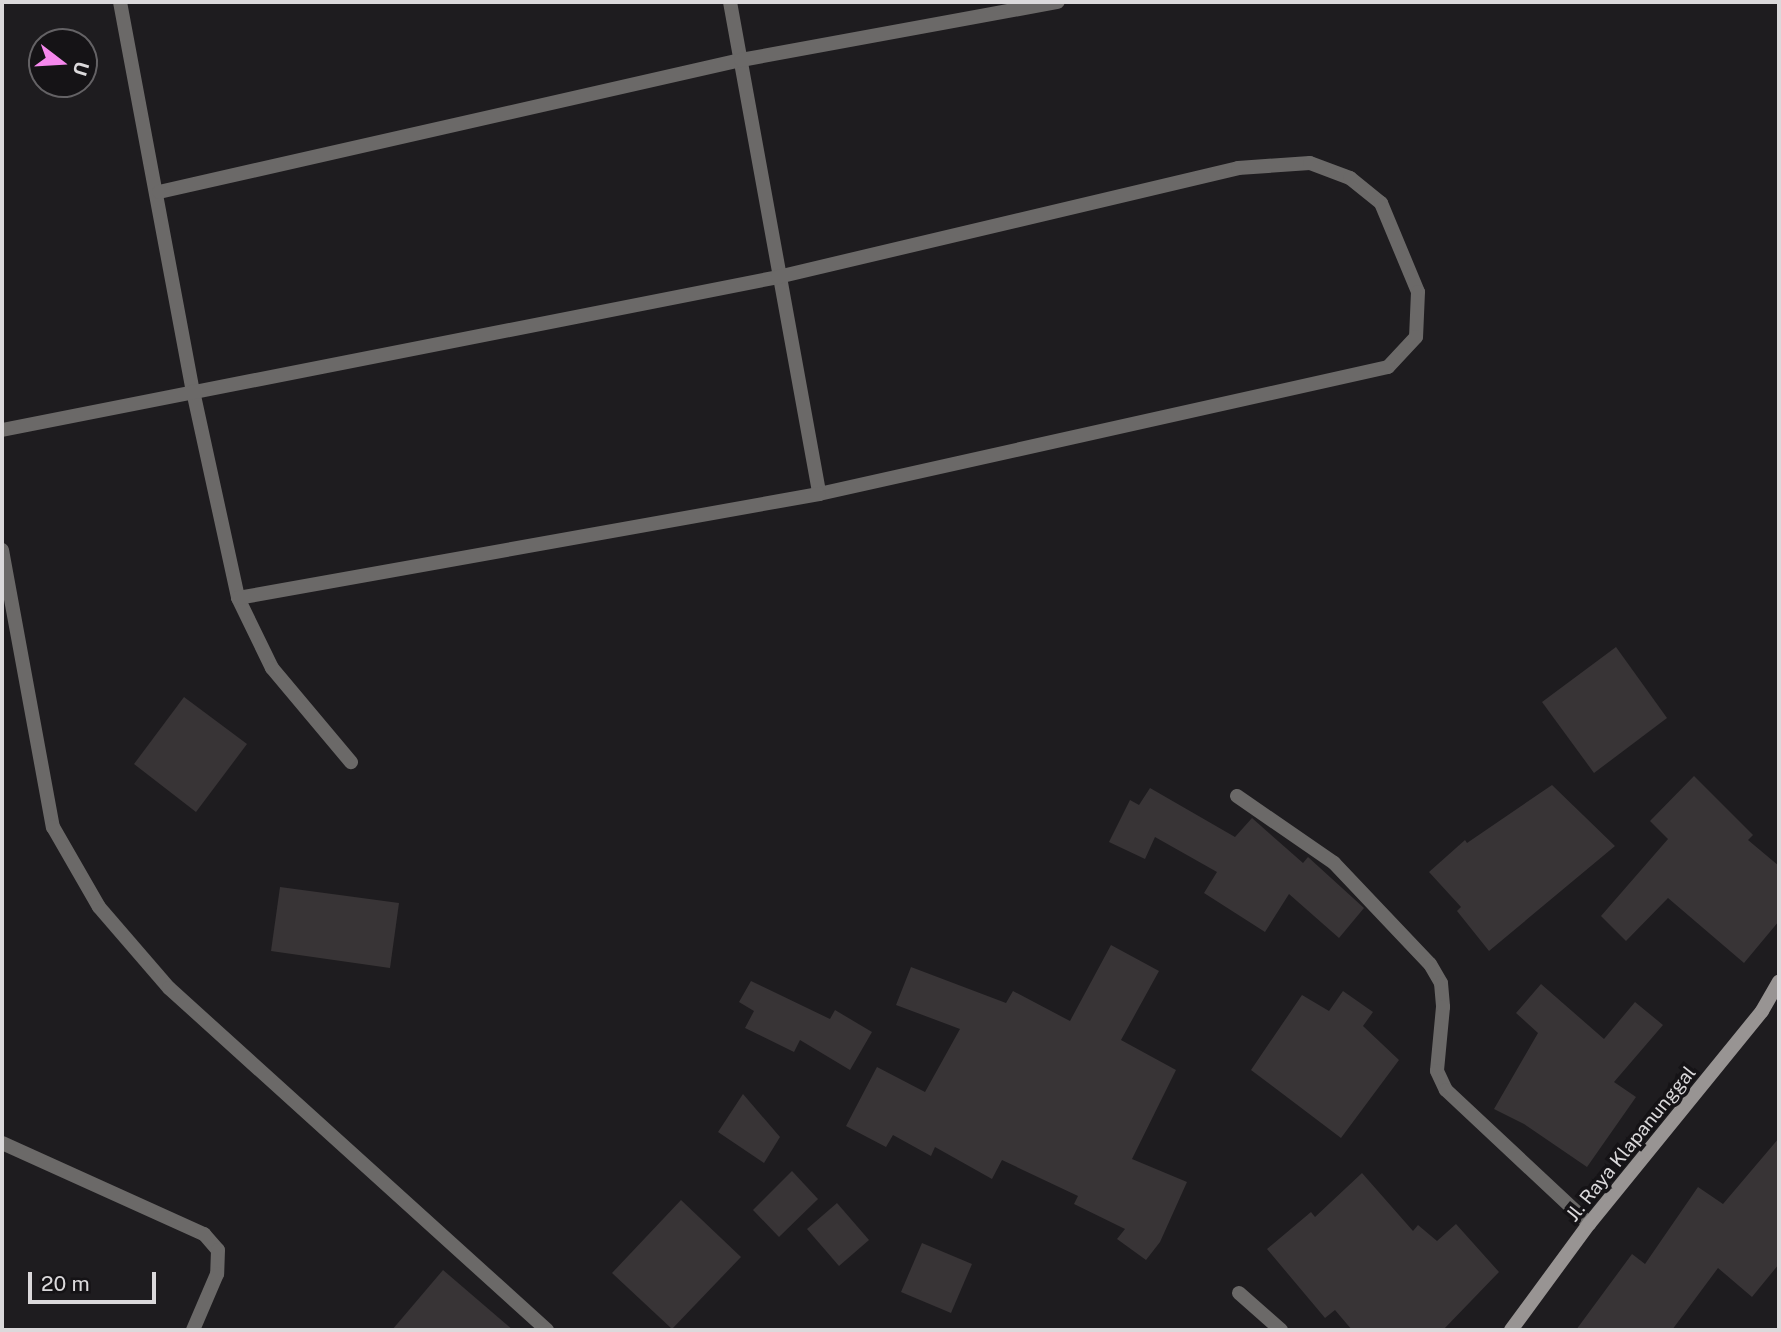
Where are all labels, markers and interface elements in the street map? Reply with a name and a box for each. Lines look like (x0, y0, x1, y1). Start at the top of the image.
north arrow (28, 28, 98, 98)
text: U (69, 59, 94, 78)
street label: Jl. Raya Klapanunggal (1561, 1062, 1701, 1226)
scale bar (32, 1258, 159, 1302)
text: 20 m (41, 1271, 90, 1296)

